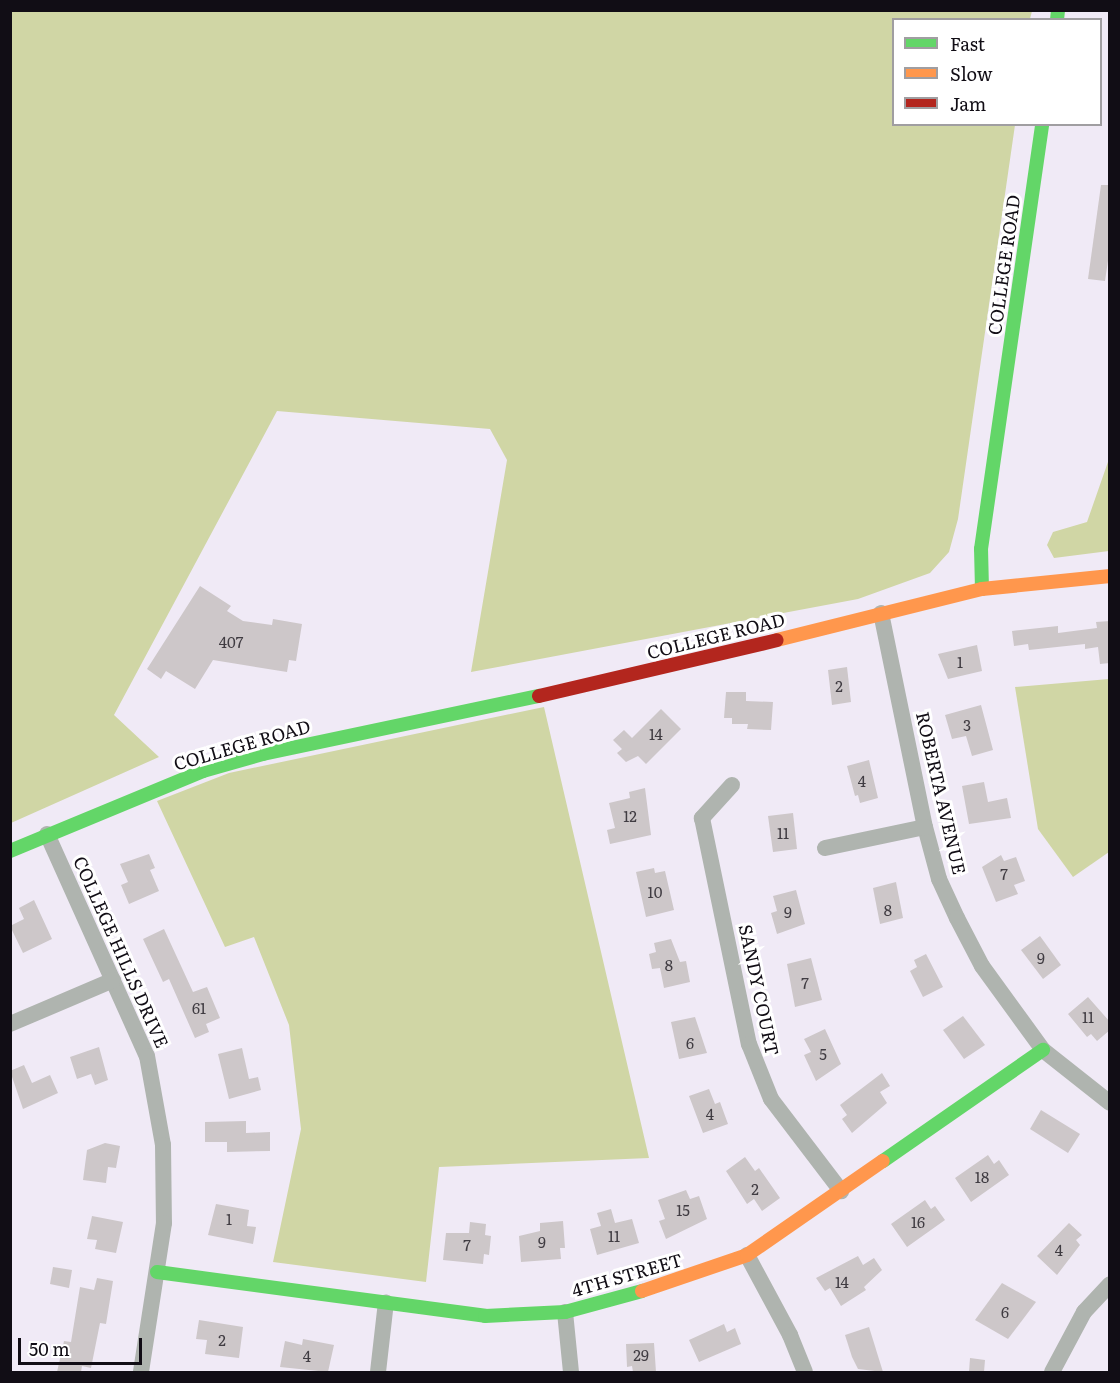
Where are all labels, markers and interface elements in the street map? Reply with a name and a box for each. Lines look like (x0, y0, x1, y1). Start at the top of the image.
legend (892, 18, 1102, 126)
text: Fast (950, 30, 985, 57)
text: Slow (950, 60, 992, 87)
text: Jam (950, 90, 986, 117)
street label: COLLEGE ROAD (983, 194, 1025, 336)
street label: COLLEGE ROAD (645, 608, 787, 664)
house number: 407 (219, 633, 243, 651)
house number: 1 (957, 653, 963, 671)
house number: 2 (835, 677, 843, 695)
street label: ROBERTA AVENUE (912, 709, 970, 877)
street label: COLLEGE ROAD (171, 715, 313, 775)
house number: 3 (963, 716, 971, 734)
house number: 14 (649, 725, 663, 743)
house number: 4 (858, 772, 866, 790)
house number: 12 (623, 807, 637, 825)
house number: 11 (777, 824, 789, 842)
street label: COLLEGE HILLS DRIVE (69, 853, 173, 1051)
house number: 7 (1000, 865, 1008, 883)
house number: 10 (648, 883, 662, 901)
house number: 8 (884, 901, 892, 919)
house number: 9 (784, 903, 792, 921)
street label: SANDY COURT (735, 922, 783, 1058)
house number: 9 (1037, 949, 1045, 967)
house number: 8 (665, 956, 673, 974)
house number: 7 (801, 974, 809, 992)
house number: 61 (192, 999, 206, 1017)
house number: 11 (1082, 1008, 1094, 1026)
house number: 6 (686, 1034, 694, 1052)
house number: 5 (819, 1045, 827, 1063)
house number: 4 (706, 1105, 714, 1123)
house number: 18 (975, 1168, 989, 1186)
house number: 2 (751, 1180, 759, 1198)
house number: 15 (676, 1201, 690, 1219)
house number: 1 (226, 1210, 232, 1228)
house number: 16 (911, 1213, 925, 1231)
house number: 11 (608, 1227, 620, 1245)
house number: 9 (538, 1233, 546, 1251)
house number: 7 (463, 1236, 471, 1254)
house number: 4 (1055, 1241, 1063, 1259)
street label: 4TH STREET (569, 1249, 685, 1301)
house number: 14 (835, 1273, 849, 1291)
house number: 6 (1001, 1303, 1009, 1321)
scale bar (21, 1326, 146, 1364)
house number: 2 (218, 1331, 226, 1349)
text: 50 m (29, 1335, 70, 1362)
house number: 29 (633, 1346, 649, 1364)
house number: 4 (303, 1347, 311, 1365)

